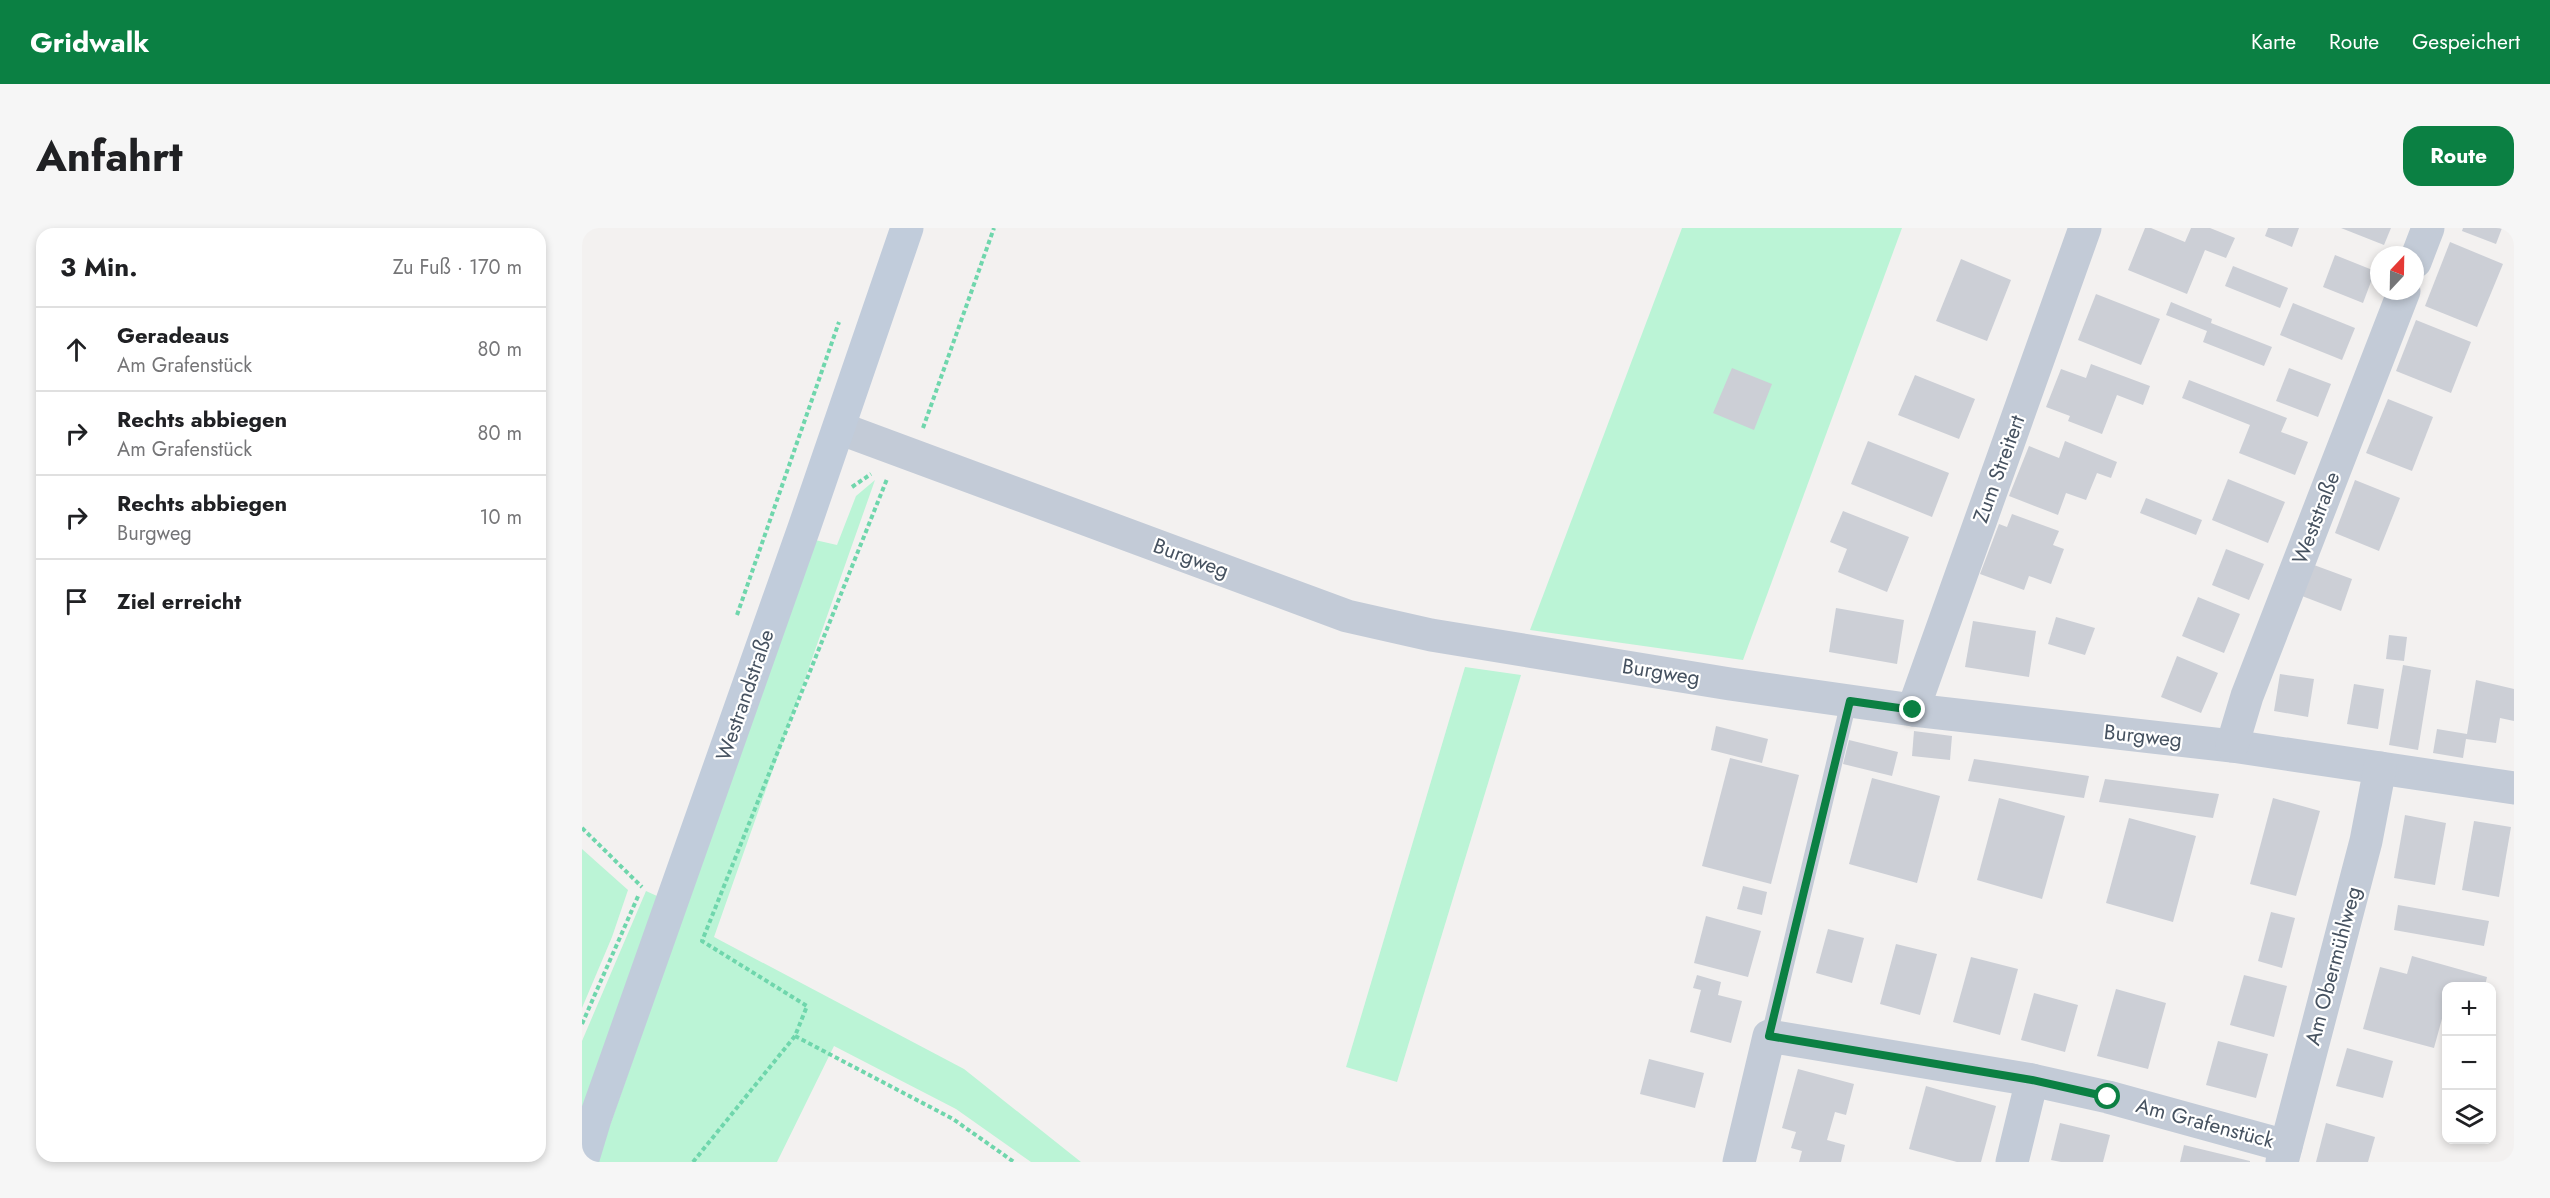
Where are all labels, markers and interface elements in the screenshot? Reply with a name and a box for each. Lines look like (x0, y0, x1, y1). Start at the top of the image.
text: Gridwalk (30, 22, 149, 63)
text: Karte (2251, 27, 2296, 57)
text: Route (2329, 27, 2379, 57)
text: Gespeichert (2412, 27, 2520, 57)
text: Anfahrt (36, 126, 183, 187)
button: Route (2403, 126, 2514, 186)
north arrow (2370, 246, 2424, 300)
text: 3 Min. (60, 248, 138, 286)
text: Zu Fuß · 170 m (393, 253, 522, 282)
text: Geradeaus (117, 319, 229, 351)
icon: ahead (60, 333, 93, 366)
text: 80 m (477, 335, 522, 364)
text: Am Grafenstück (117, 351, 252, 380)
text: Rechts abbiegen (117, 403, 287, 435)
street label: Zum Streitert (1966, 411, 2032, 527)
icon: right (60, 417, 93, 450)
text: 80 m (477, 419, 522, 448)
text: Am Grafenstück (117, 435, 252, 464)
street label: Weststraße (2285, 467, 2347, 569)
text: Rechts abbiegen (117, 487, 287, 519)
icon: right (60, 501, 93, 534)
text: 10 m (479, 503, 522, 532)
text: Burgweg (117, 519, 192, 548)
street label: Burgweg (1149, 531, 1233, 585)
icon: arrive (60, 585, 93, 618)
text: Ziel erreicht (117, 585, 241, 617)
street label: Westrandstraße (708, 625, 782, 765)
street label: Burgweg (1620, 651, 1702, 693)
route end (1899, 696, 1925, 722)
street label: Burgweg (2102, 717, 2184, 755)
street label: Am Obermühlweg (2297, 883, 2369, 1049)
map controls (2442, 982, 2496, 1144)
button: + (2442, 982, 2496, 1036)
button: − (2442, 1036, 2496, 1090)
route start (2094, 1083, 2120, 1109)
street label: Am Grafenstück (2133, 1090, 2278, 1156)
button: layers (2442, 1090, 2496, 1144)

